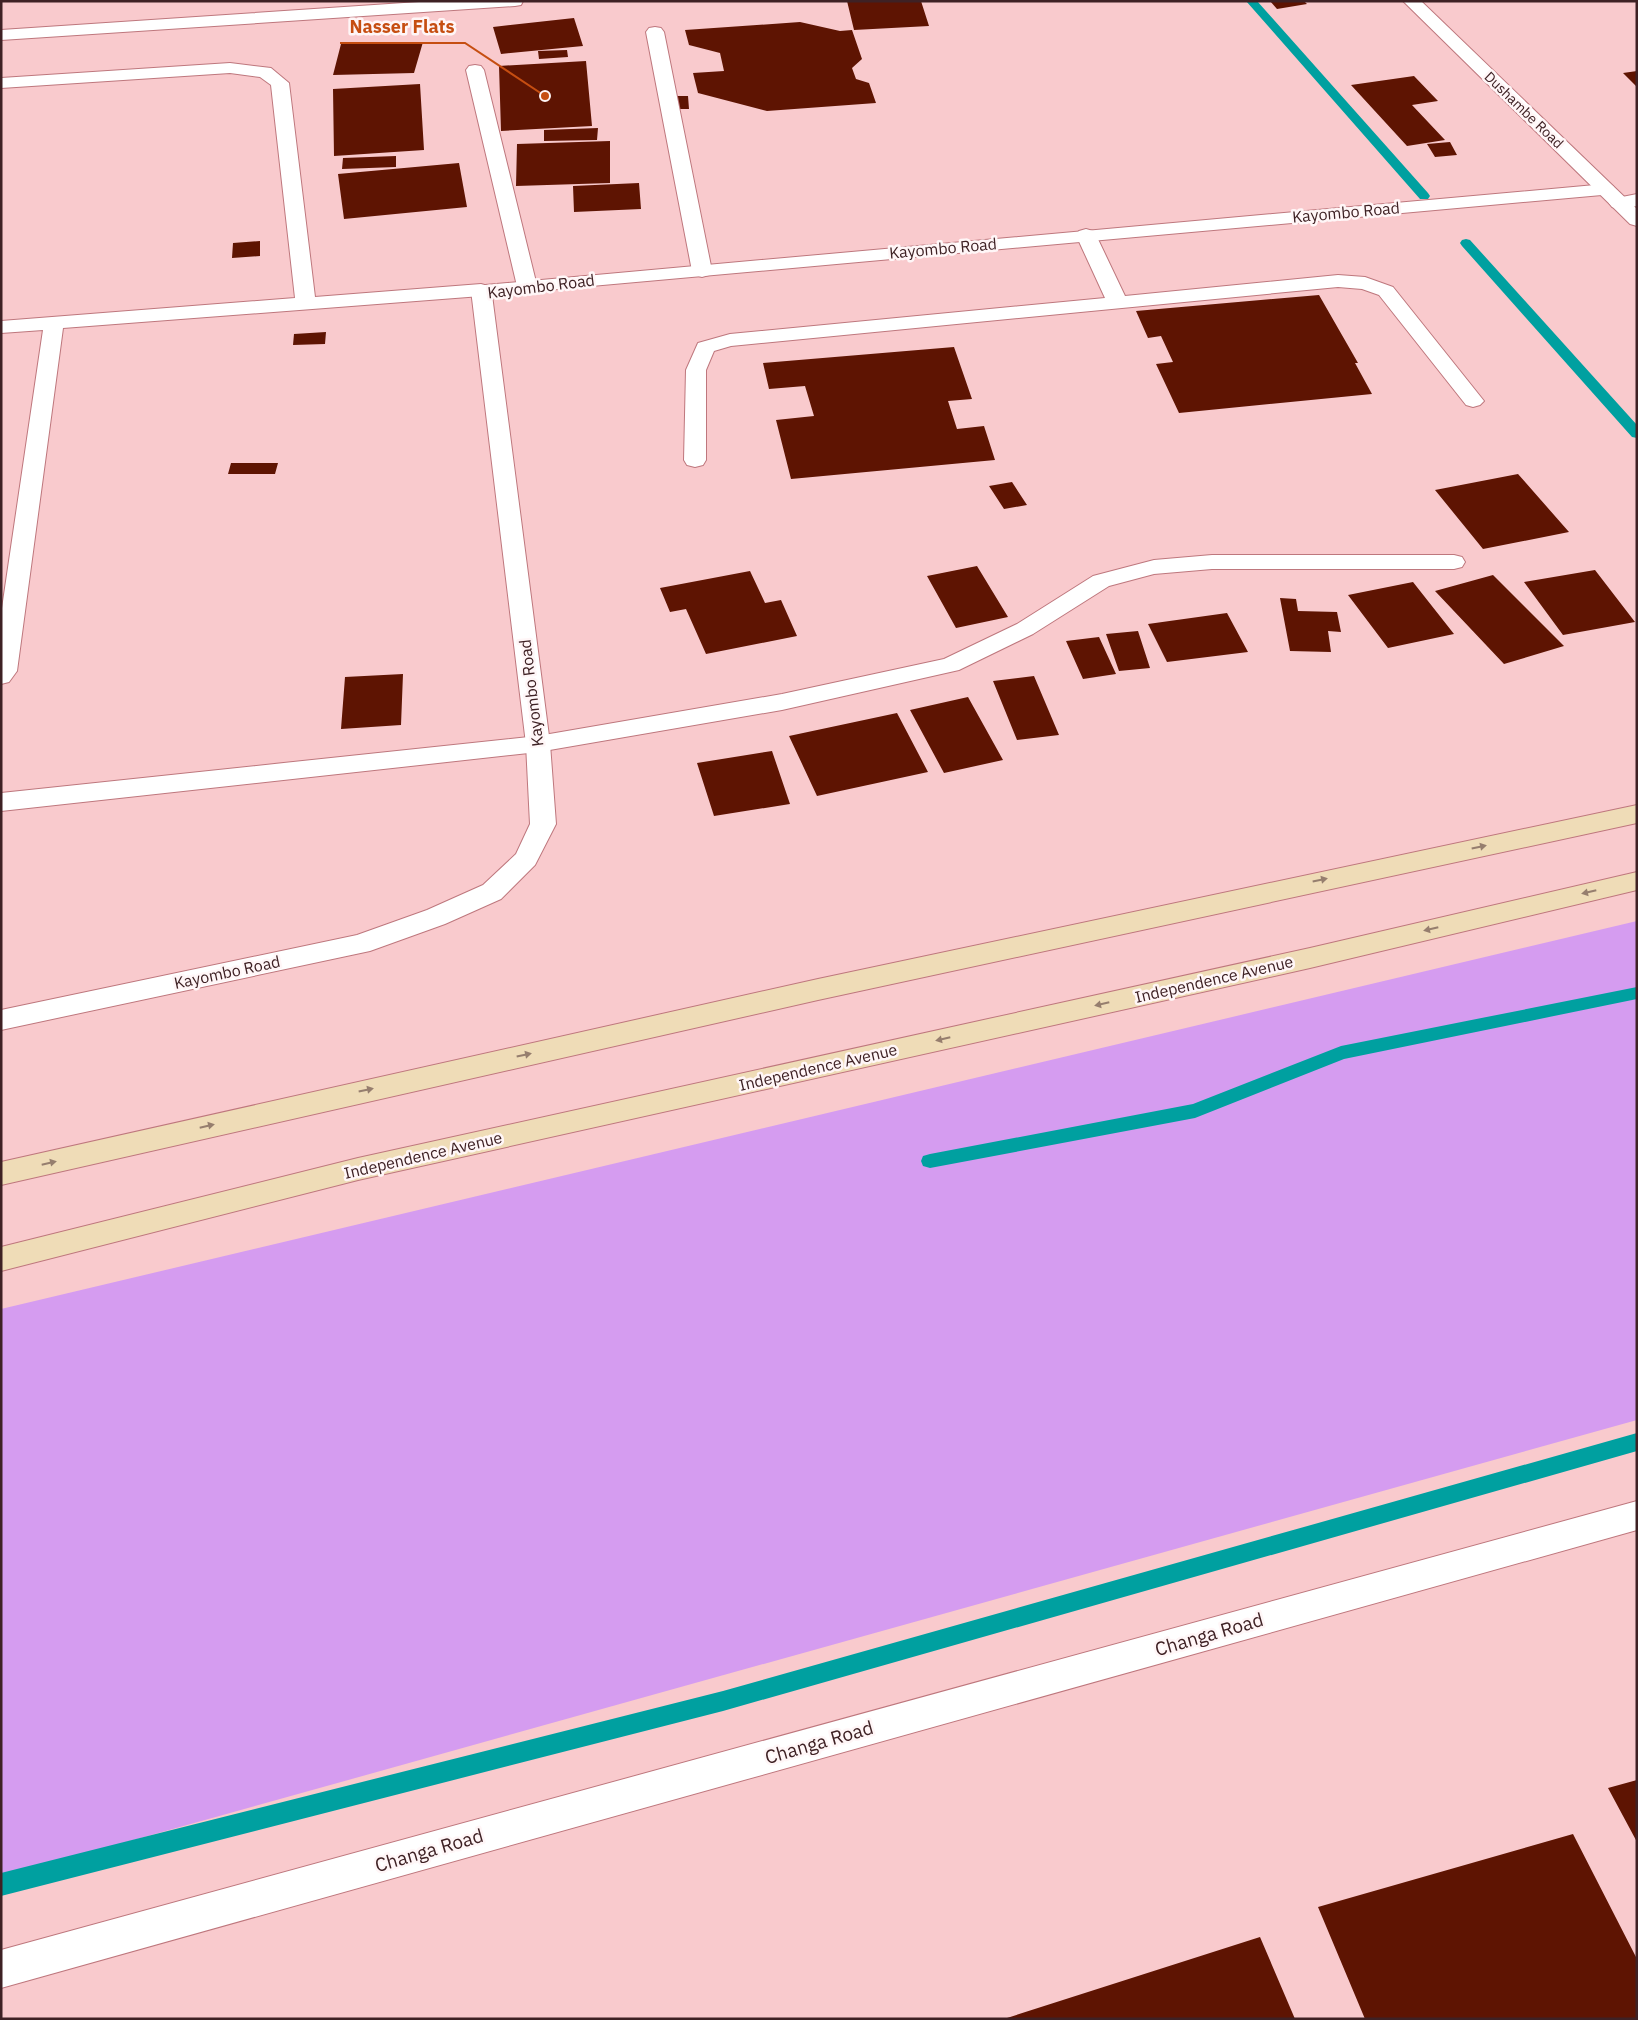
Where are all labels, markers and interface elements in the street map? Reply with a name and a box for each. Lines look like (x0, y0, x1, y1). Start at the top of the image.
callout: Nasser Flats (340, 10, 465, 43)
text: Nasser Flats (349, 15, 455, 38)
street label: Dushambe Road (1481, 68, 1567, 152)
street label: Kayombo Road (1291, 197, 1401, 227)
street label: Kayombo Road (888, 233, 998, 263)
street label: Kayombo Road (486, 269, 596, 303)
street label: Kayombo Road (514, 638, 548, 748)
one-way arrow (1472, 843, 1487, 851)
one-way arrow (1313, 876, 1328, 884)
one-way arrow (1582, 888, 1597, 896)
one-way arrow (1424, 925, 1439, 933)
street label: Kayombo Road (172, 951, 282, 993)
street label: Independence Avenue (1133, 951, 1295, 1007)
one-way arrow (1095, 1000, 1110, 1008)
one-way arrow (936, 1035, 951, 1043)
street label: Independence Avenue (737, 1039, 899, 1095)
one-way arrow (517, 1051, 532, 1059)
one-way arrow (358, 1086, 373, 1094)
one-way arrow (200, 1122, 215, 1130)
street label: Independence Avenue (342, 1127, 504, 1183)
one-way arrow (41, 1159, 56, 1167)
street label: Changa Road (1152, 1607, 1266, 1661)
street label: Changa Road (762, 1715, 876, 1769)
street label: Changa Road (372, 1823, 486, 1877)

